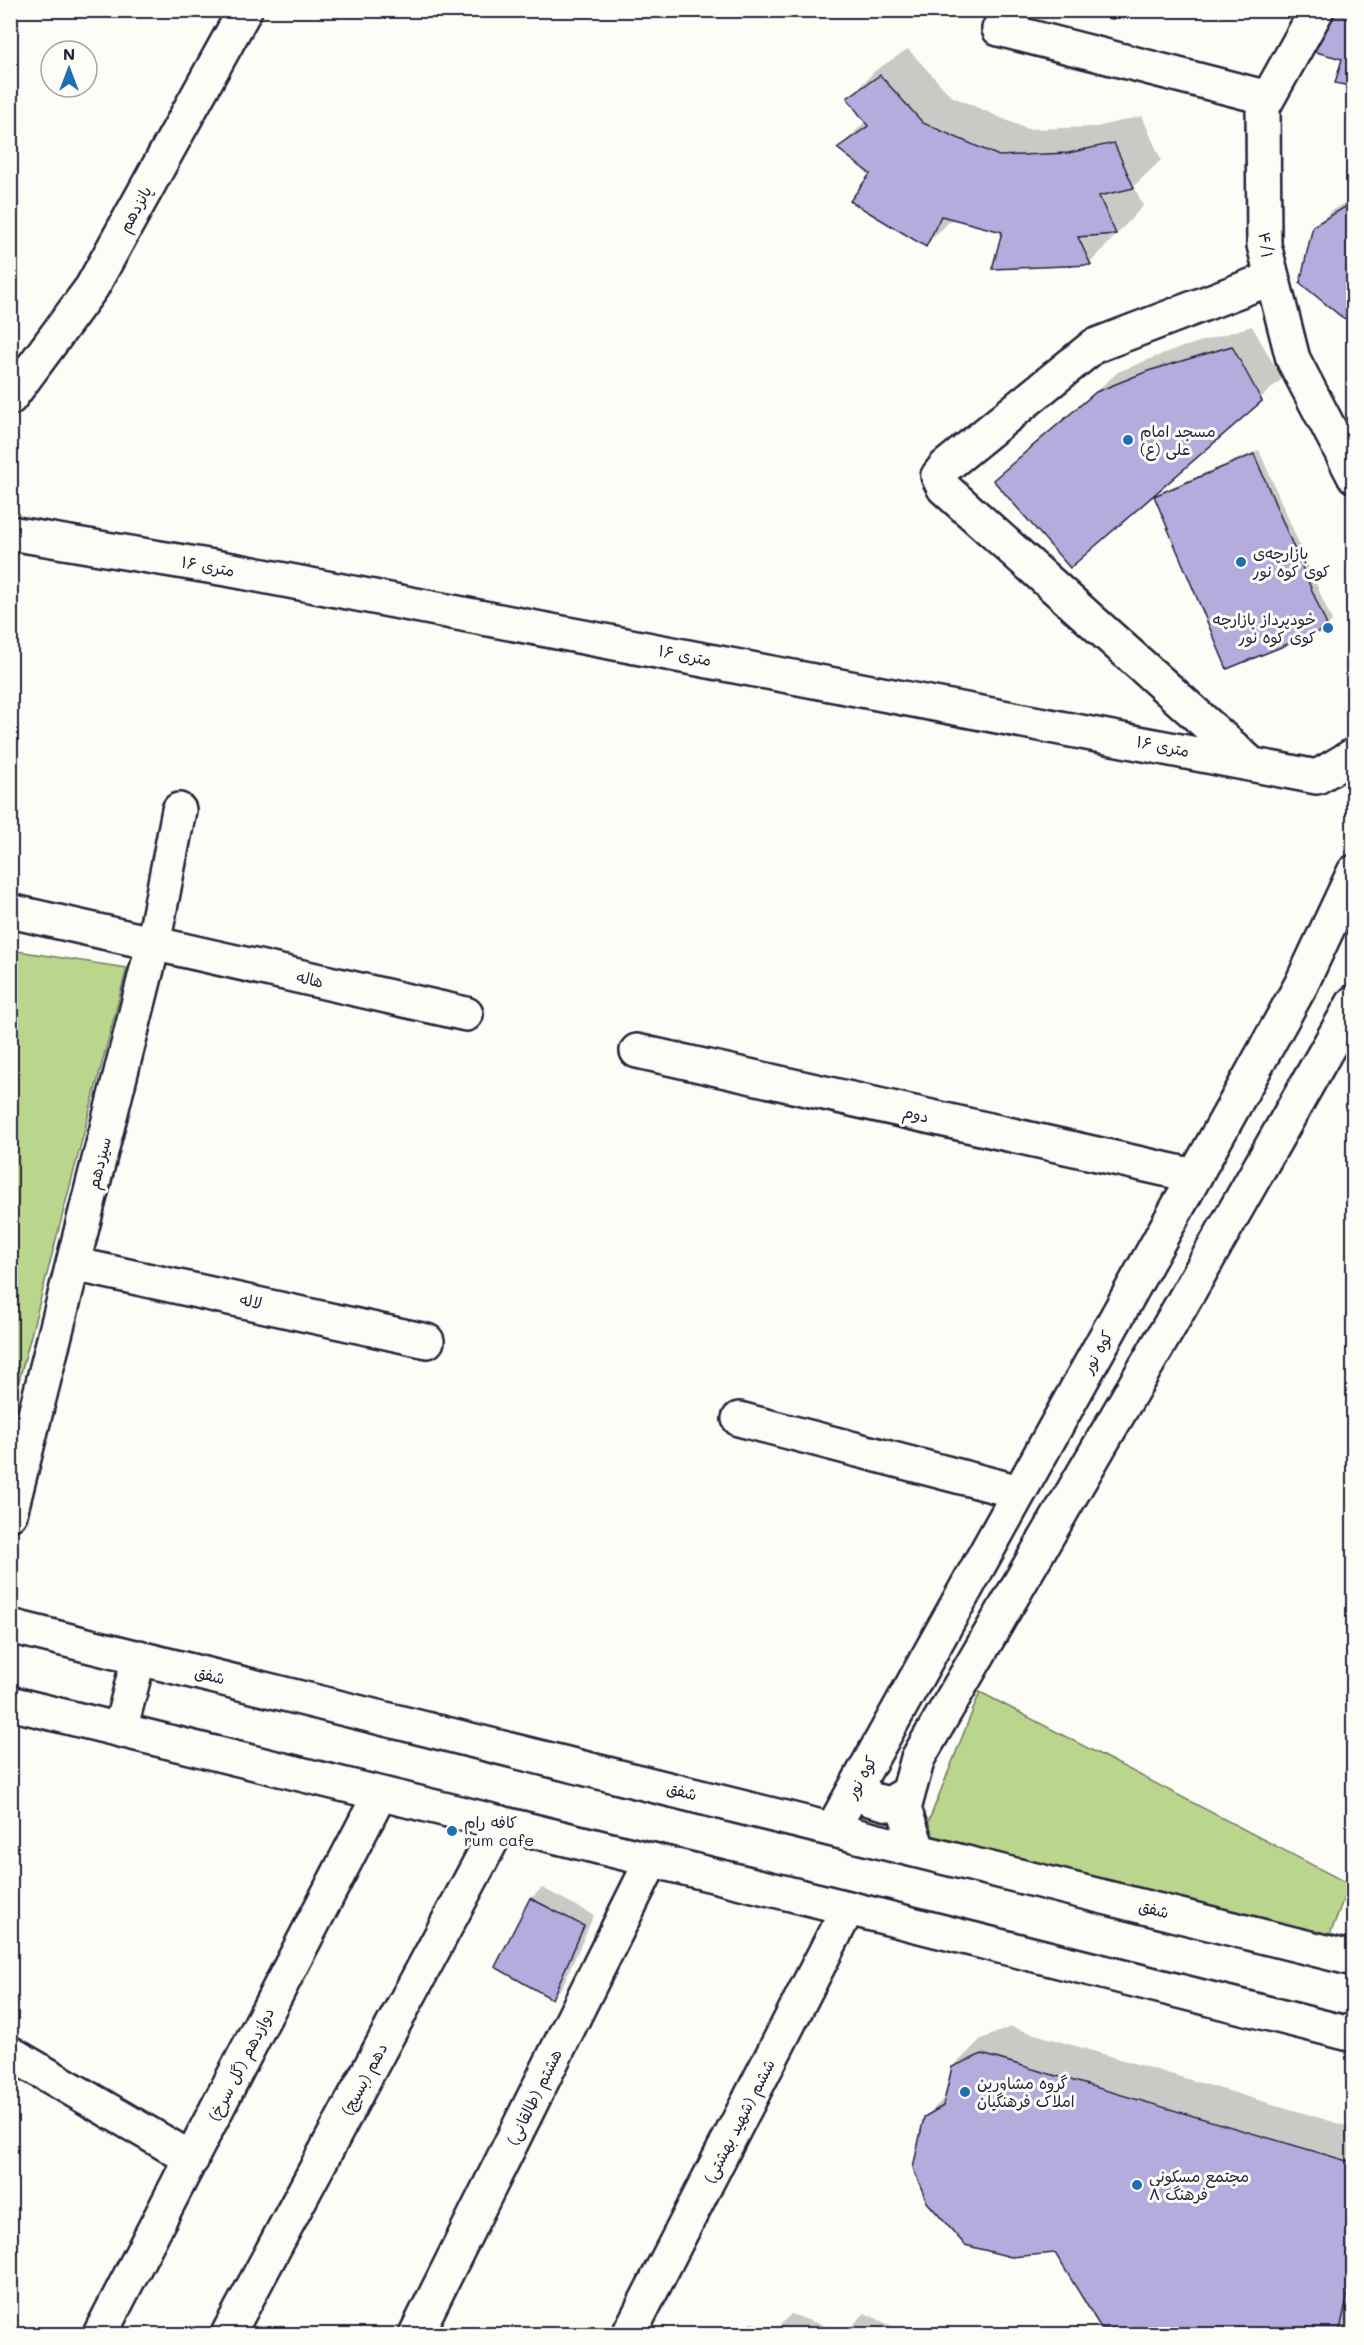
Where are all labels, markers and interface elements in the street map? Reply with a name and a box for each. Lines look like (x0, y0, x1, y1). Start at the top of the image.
north arrow (39, 39, 99, 99)
text: N (63, 43, 75, 64)
street label: پانزدهم (113, 182, 158, 237)
street label: ۴/۱ (1254, 231, 1279, 259)
place label: مسجد امام علی (ع) (1140, 420, 1216, 461)
marker: مسجد امام علی (ع) (1121, 433, 1135, 447)
place label: بازارچه‌ی کوی کوه نور (1252, 542, 1330, 582)
street label: ۱۶ متری (180, 551, 236, 580)
marker: بازارچه‌ی کوی کوه نور (1234, 555, 1248, 569)
place label: خودپرداز بازارچه کوی کوه نور (1213, 608, 1316, 648)
marker: خودپرداز بازارچه کوی کوه نور (1321, 621, 1335, 635)
street label: ۱۶ متری (657, 639, 713, 670)
street label: ۱۶ متری (1135, 730, 1191, 761)
street label: هاله (295, 965, 325, 992)
street label: دوم (900, 1100, 931, 1130)
street label: سیزدهم (82, 1135, 118, 1192)
street label: لاله (238, 1288, 264, 1313)
street label: کوه نور (1076, 1326, 1118, 1378)
street label: شفق (193, 1661, 227, 1688)
street label: کوه نور (840, 1751, 882, 1803)
street label: شفق (665, 1777, 699, 1804)
place label: کافه رام rum cafe (464, 1811, 534, 1850)
marker: کافه رام rum cafe (445, 1824, 459, 1838)
street label: شفق (1137, 1895, 1171, 1922)
street label: دوازدهم (گل سرخ) (203, 2004, 281, 2125)
street label: دهم (بسیج) (336, 2039, 394, 2120)
street label: هشتم (طالقانی) (501, 2045, 568, 2149)
street label: ششم (شهید بهشتی) (698, 2055, 782, 2188)
place label: گروه مشاورین املاک فرهنگیان (977, 2072, 1075, 2111)
marker: گروه مشاورین املاک فرهنگیان (958, 2085, 972, 2099)
place label: مجتمع مسکونی فرهنگ ۸ (1149, 2165, 1249, 2204)
marker: مجتمع مسکونی فرهنگ ۸ (1130, 2178, 1144, 2192)

